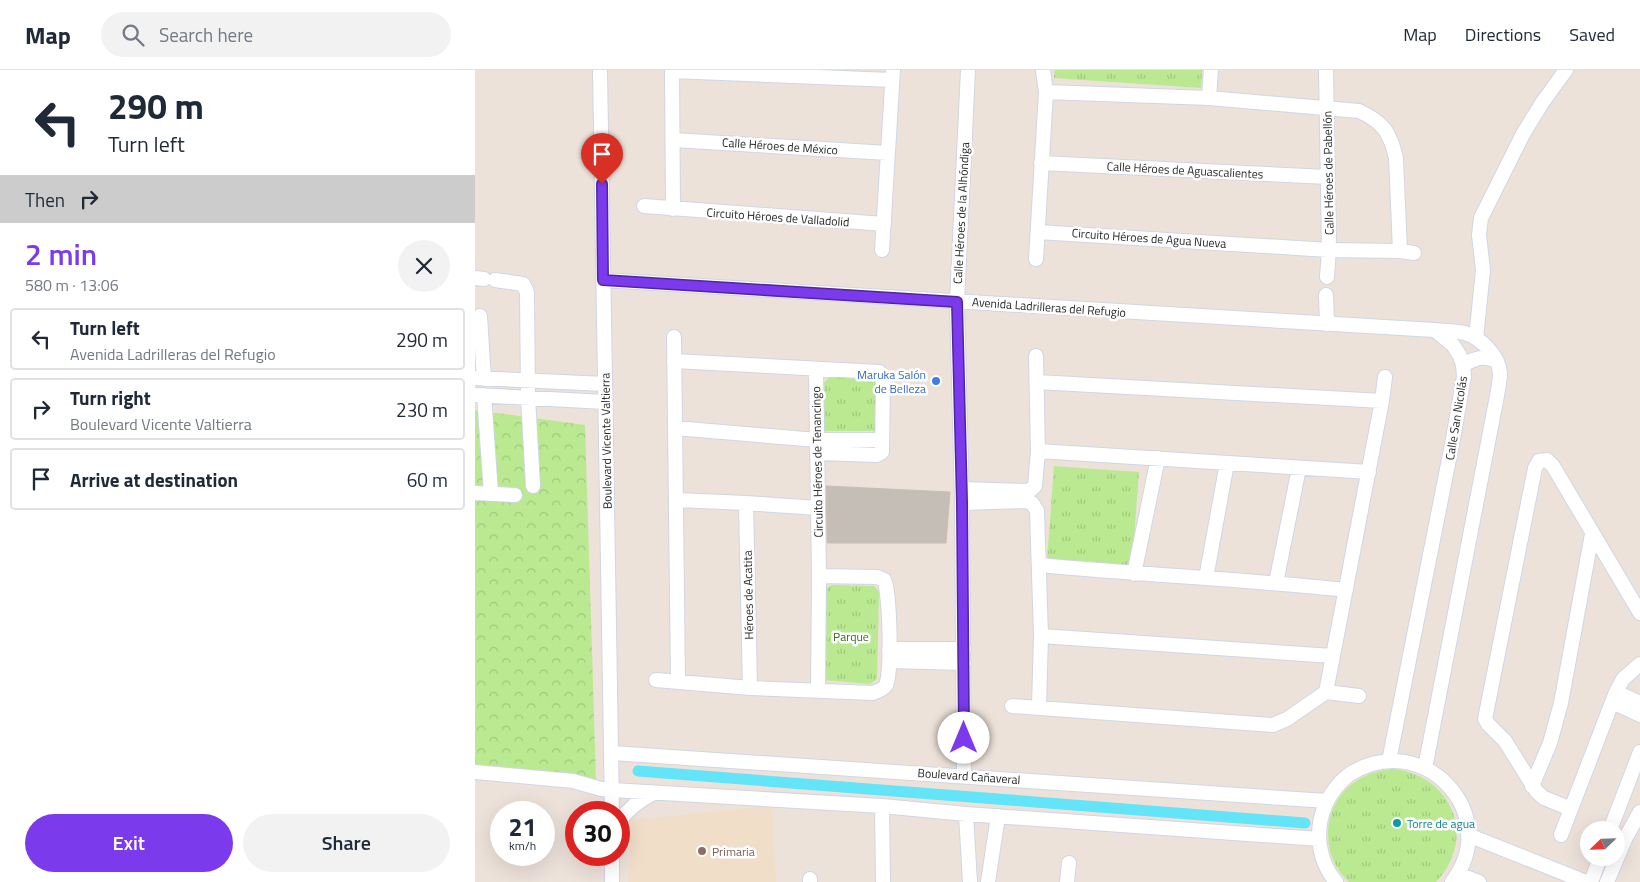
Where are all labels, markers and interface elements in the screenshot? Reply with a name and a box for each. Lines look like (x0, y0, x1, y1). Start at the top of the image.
search box (101, 12, 451, 57)
text: Map (25, 17, 71, 53)
text: Search here (159, 20, 253, 49)
icon: search (119, 21, 147, 49)
text: Map (1403, 21, 1437, 48)
text: Directions (1465, 21, 1541, 48)
text: Saved (1569, 21, 1615, 48)
text: 290 m (108, 79, 204, 133)
icon: left (25, 90, 90, 155)
street label: Calle Héroes de Pabellón (1317, 111, 1339, 235)
text: Turn left (108, 127, 185, 161)
street label: Calle Héroes de México (721, 132, 839, 160)
pin (581, 133, 623, 184)
icon: arrive (588, 140, 616, 168)
street label: Calle Héroes de la Alhóndiga (948, 141, 974, 285)
street label: Calle Héroes de Aguascalientes (1106, 156, 1264, 184)
text: Then (25, 185, 65, 214)
icon: right (75, 185, 103, 213)
street label: Circuito Héroes de Valladolid (706, 203, 850, 231)
street label: Circuito Héroes de Agua Nueva (1071, 223, 1227, 253)
text: 2 min (25, 231, 97, 277)
button: close (398, 240, 450, 292)
text: 580 m · 13:06 (25, 273, 119, 297)
street label: Avenida Ladrilleras del Refugio (971, 292, 1127, 322)
text: Turn left (70, 313, 140, 342)
icon: left (27, 325, 55, 353)
text: 290 m (396, 325, 448, 354)
text: Avenida Ladrilleras del Refugio (70, 342, 276, 366)
place label: Maruka Salón de Belleza (857, 365, 926, 398)
street label: Boulevard Vicente Valtierra (595, 373, 617, 509)
street label: Calle San Nicolás (1440, 374, 1472, 461)
marker: Maruka Salón de Belleza (930, 375, 942, 387)
text: Turn right (70, 383, 151, 412)
street label: Circuito Héroes de Tenancingo (806, 386, 828, 538)
icon: right (27, 395, 55, 423)
text: 230 m (396, 395, 448, 424)
text: Boulevard Vicente Valtierra (70, 412, 252, 436)
icon: arrive (27, 465, 55, 493)
text: Arrive at destination (70, 465, 238, 494)
text: 60 m (407, 465, 448, 494)
street label: Héroes de Acatita (738, 550, 758, 640)
park label: Parque (833, 627, 869, 646)
position arrow (937, 711, 989, 763)
street label: Boulevard Cañaveral (917, 763, 1021, 789)
speed limit sign: 30 (565, 801, 630, 866)
text: 21 (508, 808, 537, 846)
button: Exit (25, 814, 233, 872)
button: Share (243, 814, 450, 872)
place label: Torre de agua (1407, 814, 1475, 833)
marker: Torre de agua (1391, 817, 1403, 829)
north arrow (1580, 821, 1625, 866)
map controls (1580, 821, 1625, 866)
text: km/h (509, 836, 536, 855)
place label: Primaria (712, 842, 755, 861)
marker: Primaria (696, 845, 708, 857)

